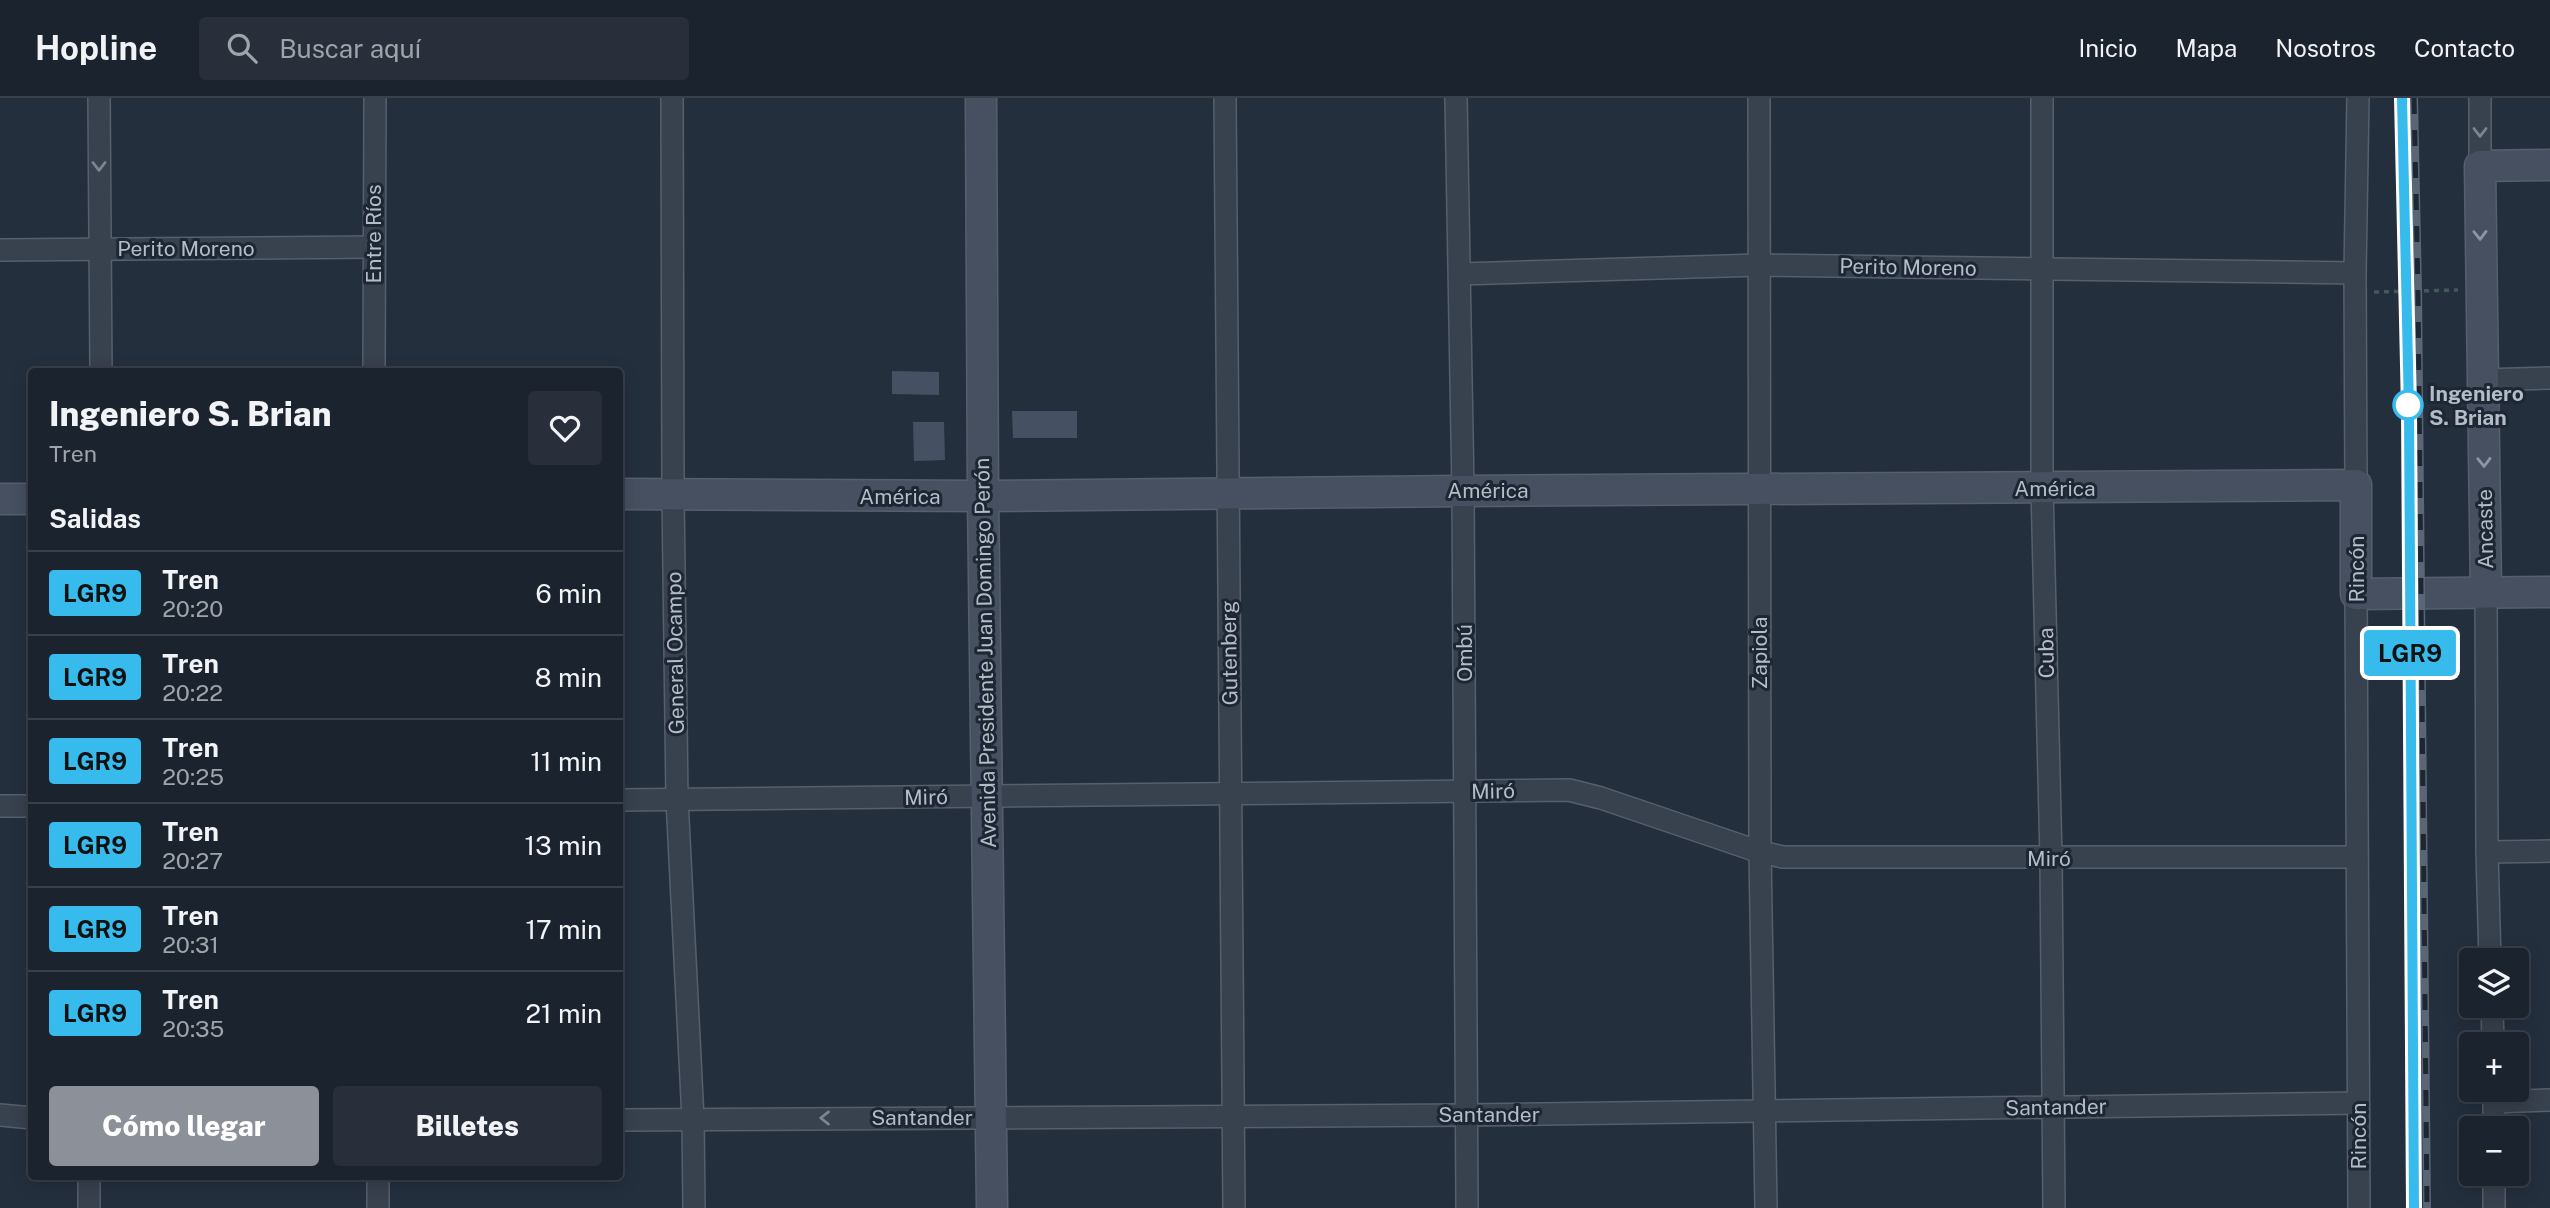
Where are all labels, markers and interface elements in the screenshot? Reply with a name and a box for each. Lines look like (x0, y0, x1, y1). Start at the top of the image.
search box (199, 17, 689, 80)
text: Hopline (35, 29, 157, 67)
icon: search (223, 29, 261, 67)
text: Buscar aquí (279, 33, 421, 64)
text: Inicio (2078, 34, 2137, 62)
text: Mapa (2175, 34, 2237, 62)
text: Nosotros (2275, 34, 2376, 62)
text: Contacto (2414, 34, 2515, 62)
one-way arrow (2472, 127, 2488, 138)
one-way arrow (92, 161, 107, 172)
street label: Entre Ríos (361, 184, 386, 284)
one-way arrow (2473, 229, 2488, 240)
street label: Perito Moreno (117, 236, 255, 261)
street label: Perito Moreno (1839, 253, 1977, 281)
place label: Ingeniero S. Brian (2429, 381, 2524, 430)
marker: Ingeniero S. Brian (2393, 390, 2423, 420)
button: heart (528, 391, 602, 465)
text: Ingeniero S. Brian (49, 395, 332, 433)
text: Tren (49, 440, 97, 467)
one-way arrow (2476, 457, 2492, 468)
street label: Avenida Presidente Juan Domingo Perón (969, 458, 1001, 848)
street label: América (2014, 476, 2096, 501)
street label: América (1447, 478, 1529, 503)
street label: América (859, 484, 941, 509)
street label: Ancaste (2472, 489, 2498, 569)
text: Salidas (49, 503, 141, 534)
street label: Rincón (2344, 536, 2369, 602)
text: Tren (162, 564, 219, 595)
street label: General Ocampo (661, 571, 689, 735)
text: 6 min (535, 578, 602, 609)
text: LGR9 (63, 579, 127, 607)
text: 20:20 (162, 595, 223, 622)
street label: Gutenberg (1216, 600, 1242, 706)
street label: Zapiola (1747, 617, 1772, 689)
street label: Ombú (1452, 624, 1477, 682)
street label: Cuba (2033, 627, 2059, 679)
line badge: LGR9 (2361, 630, 2459, 676)
text: LGR9 (2378, 639, 2442, 667)
text: Tren (162, 648, 219, 679)
text: 8 min (535, 662, 602, 693)
text: LGR9 (63, 663, 127, 691)
text: 20:22 (162, 679, 223, 706)
text: Tren (162, 732, 219, 763)
text: 11 min (530, 746, 602, 777)
text: LGR9 (63, 747, 127, 775)
text: 20:25 (162, 763, 224, 790)
street label: Miró (1471, 778, 1515, 804)
street label: Miró (904, 784, 948, 810)
text: Tren (162, 816, 219, 847)
text: 13 min (525, 830, 602, 861)
text: LGR9 (63, 831, 127, 859)
street label: Miró (2027, 846, 2071, 871)
text: 20:27 (162, 847, 223, 874)
text: Tren (162, 900, 219, 931)
text: 17 min (525, 914, 602, 945)
text: LGR9 (63, 915, 127, 943)
text: 20:31 (162, 931, 219, 958)
map controls (2459, 948, 2529, 1186)
button: layers (2459, 948, 2529, 1018)
text: Tren (162, 984, 219, 1015)
text: 21 min (526, 998, 602, 1029)
text: LGR9 (63, 999, 127, 1027)
text: 20:35 (162, 1015, 224, 1042)
button: + (2459, 1032, 2529, 1102)
button: Cómo llegar (49, 1086, 319, 1166)
button: Billetes (333, 1086, 602, 1166)
street label: Santander (2005, 1094, 2107, 1120)
street label: Santander (1438, 1102, 1540, 1127)
street label: Rincón (2346, 1103, 2371, 1169)
street label: Santander (871, 1105, 973, 1130)
one-way arrow (819, 1110, 830, 1126)
button: − (2459, 1116, 2529, 1186)

